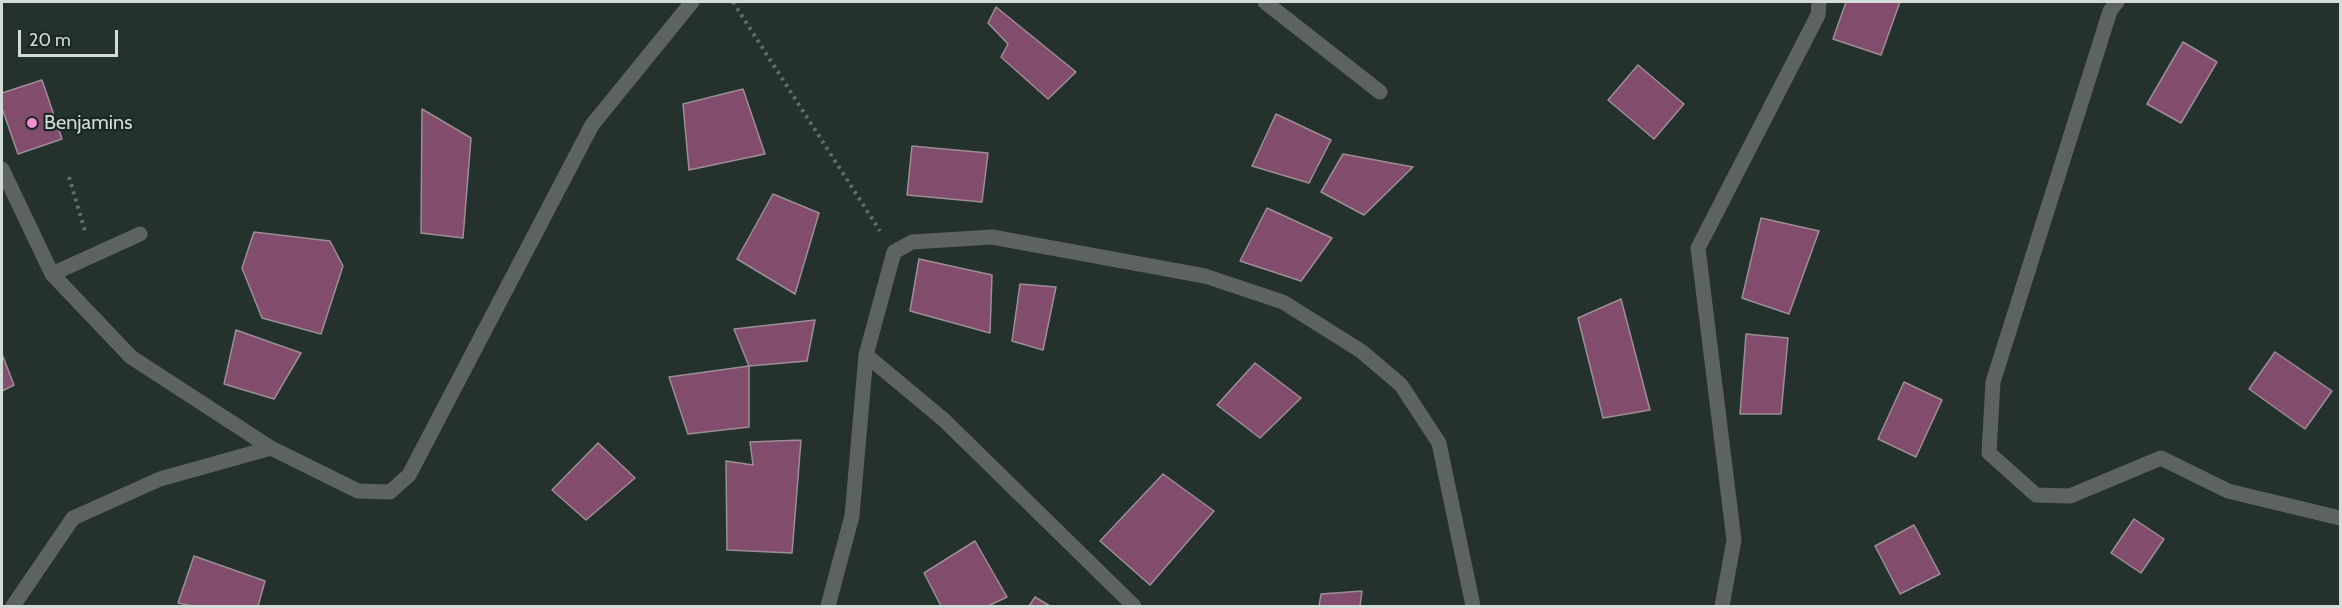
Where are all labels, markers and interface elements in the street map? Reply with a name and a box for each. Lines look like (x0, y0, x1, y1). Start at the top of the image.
scale bar (21, 18, 122, 56)
text: 20 m (29, 29, 71, 51)
place label: Benjamins (44, 111, 132, 135)
marker: Benjamins (25, 116, 39, 130)

